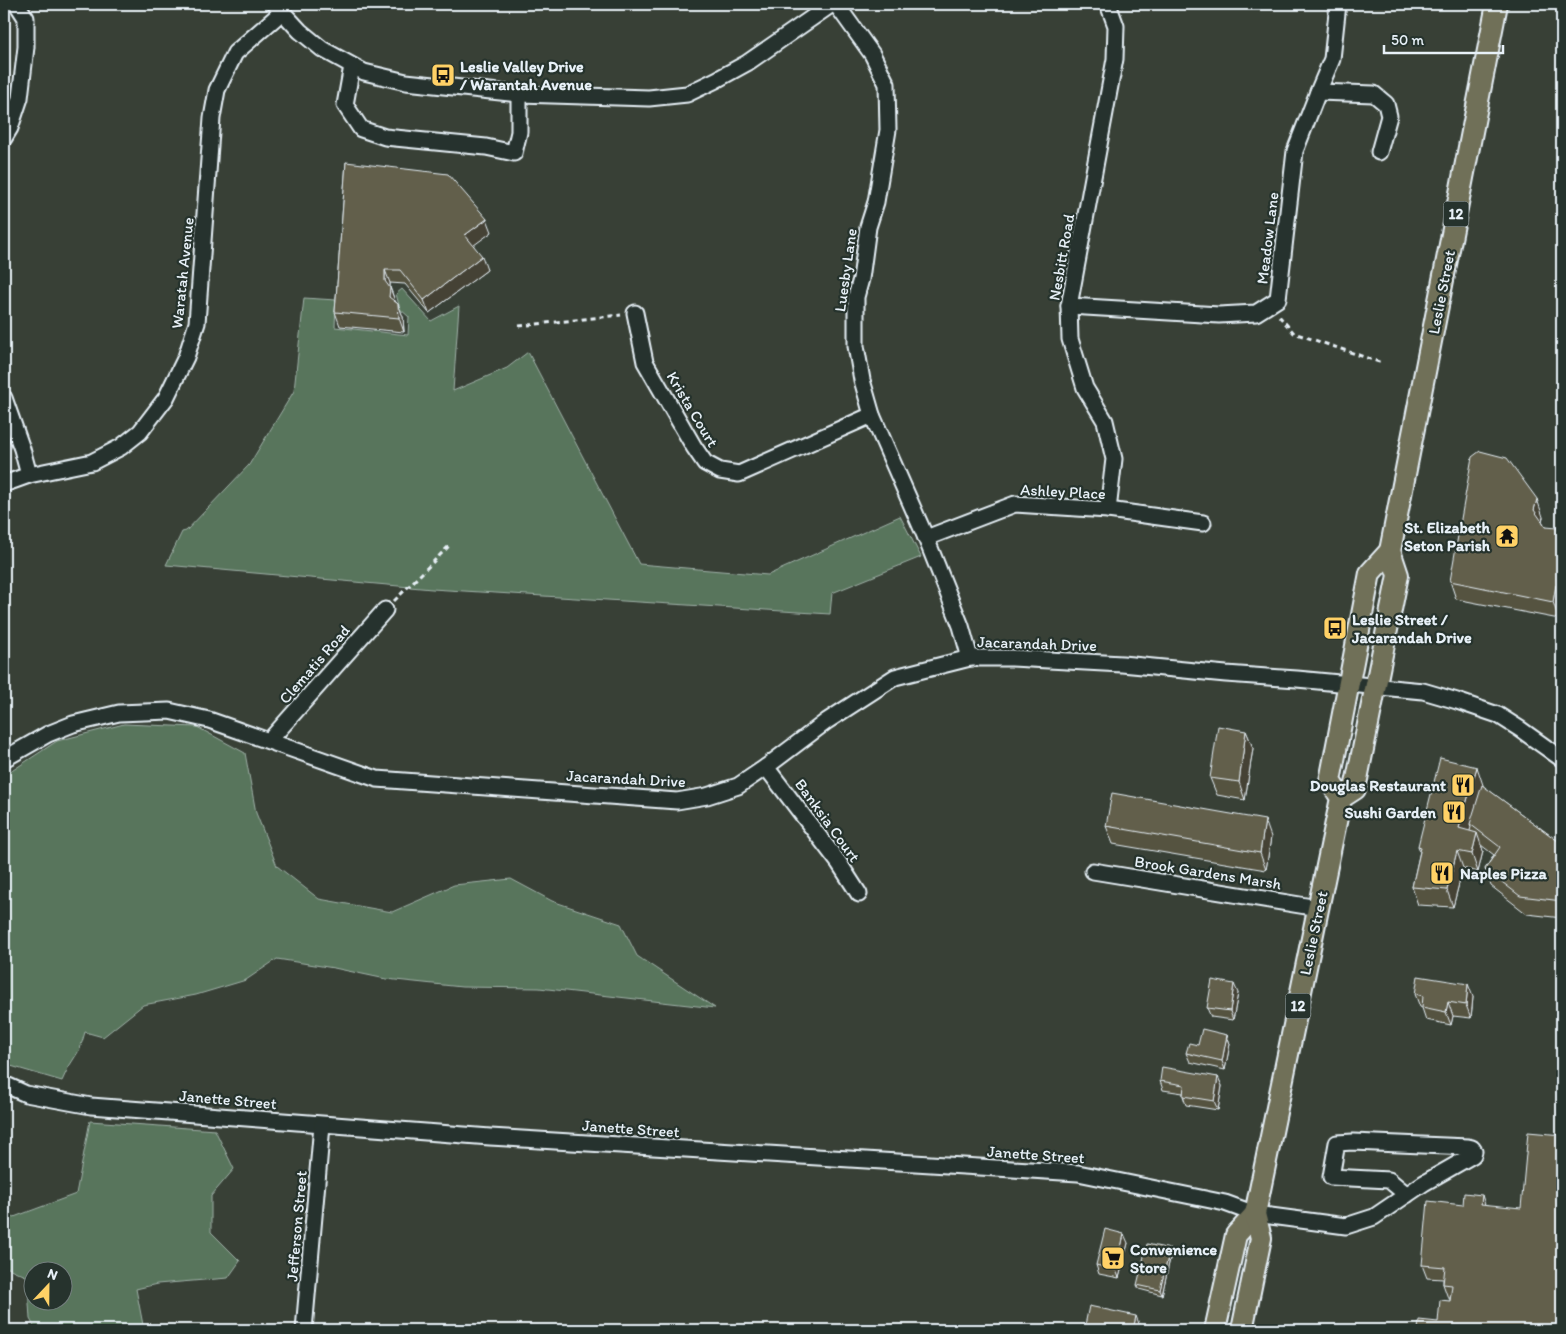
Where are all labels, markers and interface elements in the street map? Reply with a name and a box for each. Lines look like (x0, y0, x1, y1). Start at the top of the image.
scale bar (1384, 22, 1502, 54)
text: 50 m (1391, 31, 1424, 49)
place label: Leslie Valley Drive / Warantah Avenue (459, 57, 592, 94)
bus stop icon: Leslie Valley Drive / Warantah Avenue (430, 62, 456, 88)
street label: Meadow Lane (1252, 191, 1283, 285)
road number: 12 (1444, 202, 1468, 226)
street label: Nesbitt Road (1045, 212, 1079, 302)
street label: Waratah Avenue (167, 216, 198, 330)
street label: Luesby Lane (830, 227, 861, 313)
street label: Leslie Street (1424, 248, 1459, 336)
street label: Krista Court (663, 368, 723, 450)
street label: Ashley Place (1020, 480, 1106, 503)
place label: St. Elizabeth Seton Parish (1404, 518, 1491, 555)
temple icon: St. Elizabeth Seton Parish (1494, 523, 1520, 549)
place label: Leslie Street / Jacarandah Drive (1351, 610, 1472, 647)
bus stop icon: Leslie Street / Jacarandah Drive (1322, 615, 1348, 641)
street label: Clematis Road (275, 621, 354, 708)
street label: Jacarandah Drive (977, 632, 1097, 655)
street label: Jacarandah Drive (566, 766, 687, 791)
restaurant icon: Douglas Restaurant (1450, 772, 1476, 798)
street label: Banksia Court (791, 775, 864, 866)
place label: Douglas Restaurant (1310, 776, 1446, 796)
restaurant icon: Sushi Garden (1441, 799, 1467, 825)
place label: Sushi Garden (1345, 803, 1436, 822)
street label: Brook Gardens Marsh (1133, 851, 1283, 894)
restaurant icon: Naples Pizza (1429, 860, 1455, 886)
place label: Naples Pizza (1460, 864, 1547, 884)
street label: Leslie Street (1295, 889, 1332, 977)
road number: 12 (1286, 994, 1310, 1018)
street label: Janette Street (178, 1086, 277, 1113)
street label: Janette Street (582, 1116, 680, 1141)
street label: Janette Street (987, 1142, 1085, 1167)
street label: Jefferson Street (282, 1170, 311, 1282)
place label: Convenience Store (1130, 1240, 1218, 1277)
supermarket icon: Convenience Store (1100, 1245, 1126, 1271)
north arrow (22, 1262, 72, 1312)
text: N (45, 1265, 60, 1284)

